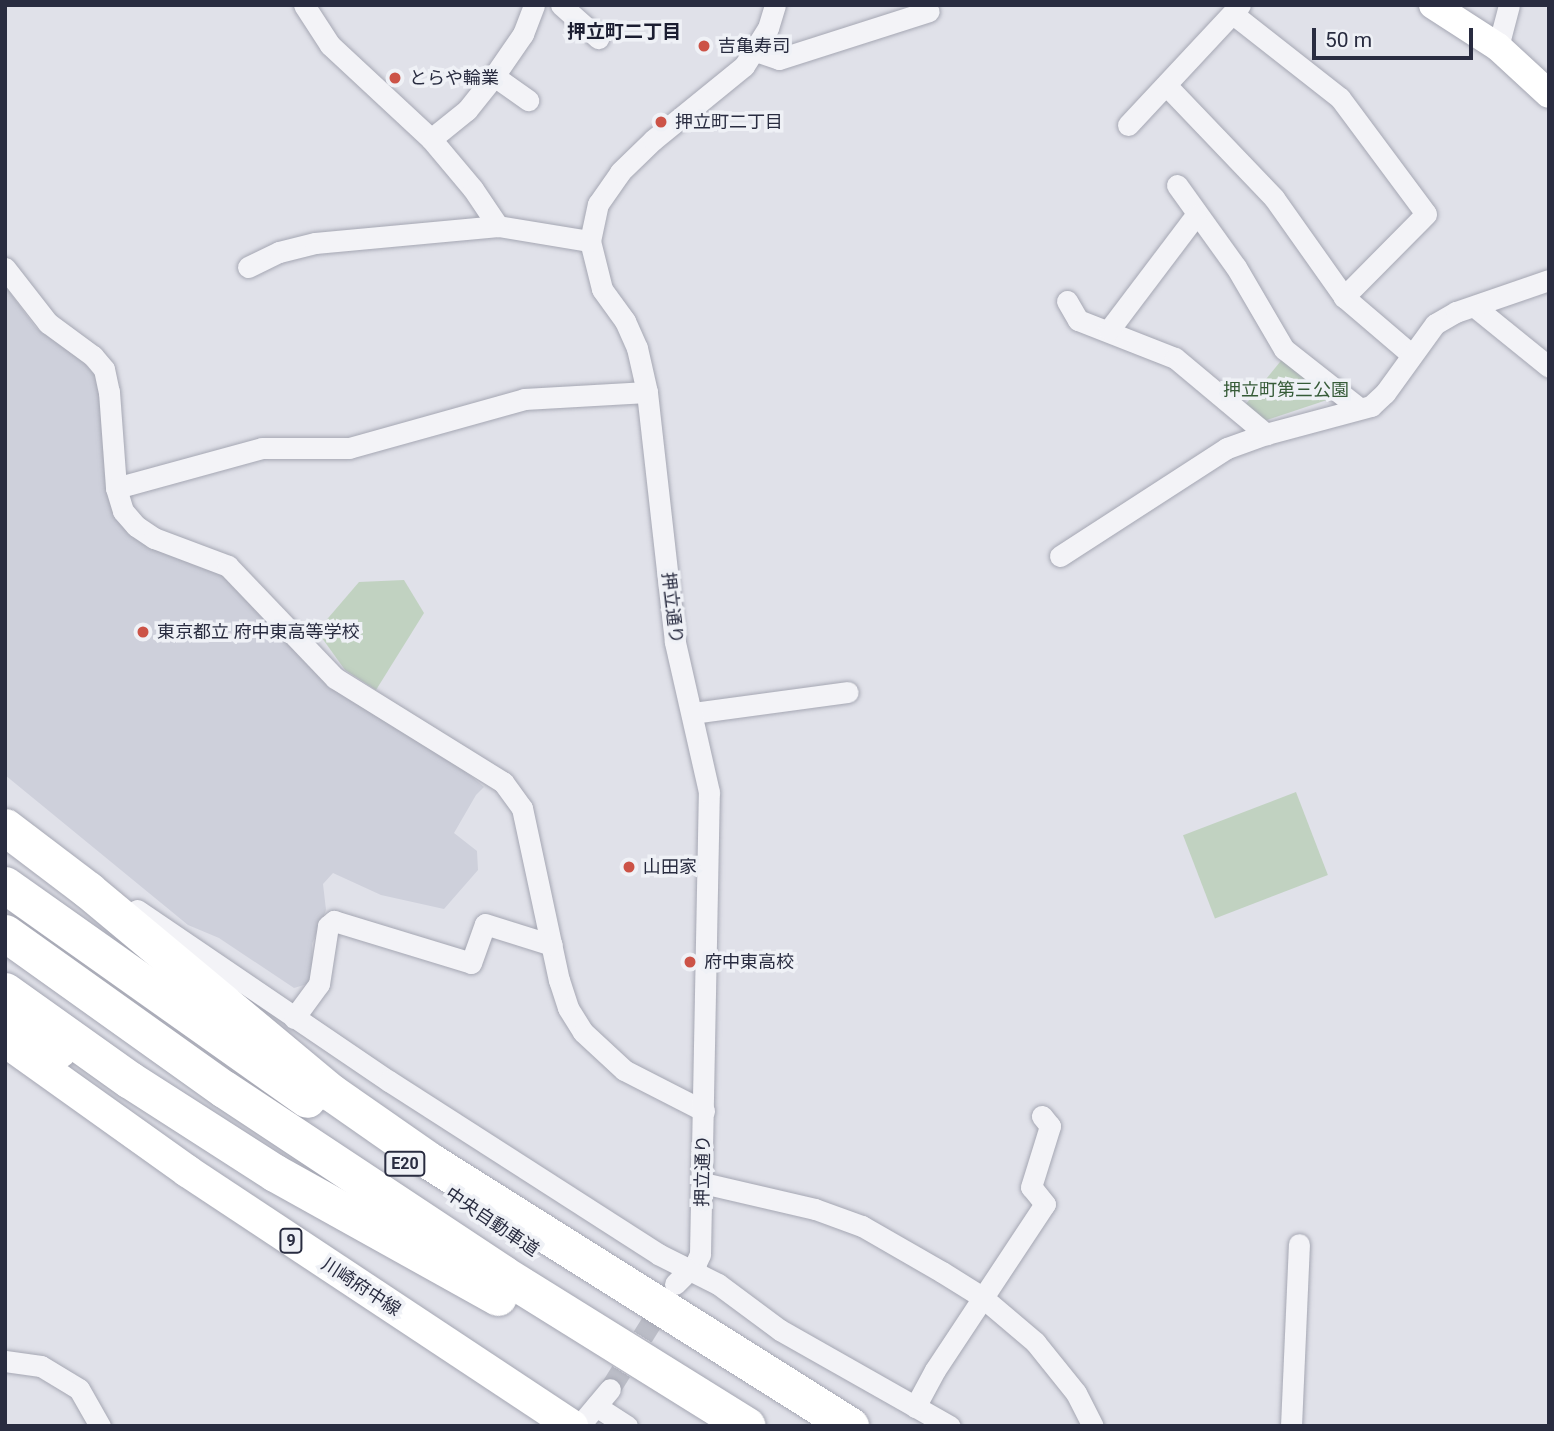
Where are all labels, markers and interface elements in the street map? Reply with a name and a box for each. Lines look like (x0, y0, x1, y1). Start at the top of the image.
scale bar (1316, 14, 1477, 58)
district label: 押立町二丁目 (567, 21, 681, 43)
text: 50 m (1325, 28, 1372, 52)
place label: 吉亀寿司 (718, 35, 790, 57)
marker: 吉亀寿司 (696, 38, 712, 54)
place label: とらや輪業 (409, 67, 499, 89)
marker: とらや輪業 (387, 70, 403, 86)
place label: 押立町二丁目 (675, 111, 783, 133)
marker: 押立町二丁目 (653, 114, 669, 130)
park label: 押立町第三公園 (1223, 379, 1349, 401)
street label: 押立通り (657, 571, 687, 645)
place label: 東京都立 府中東高等学校 (157, 621, 359, 643)
marker: 東京都立 府中東高等学校 (135, 624, 151, 640)
place label: 山田家 (643, 856, 697, 878)
marker: 山田家 (621, 859, 637, 875)
place label: 府中東高校 (704, 951, 794, 973)
marker: 府中東高校 (682, 954, 698, 970)
street label: 押立通り (692, 1135, 714, 1207)
road number: E20 (384, 1152, 426, 1176)
street label: 中央自動車道 (441, 1183, 543, 1261)
road number: 9 (279, 1228, 303, 1254)
street label: 川崎府中線 (317, 1253, 405, 1321)

